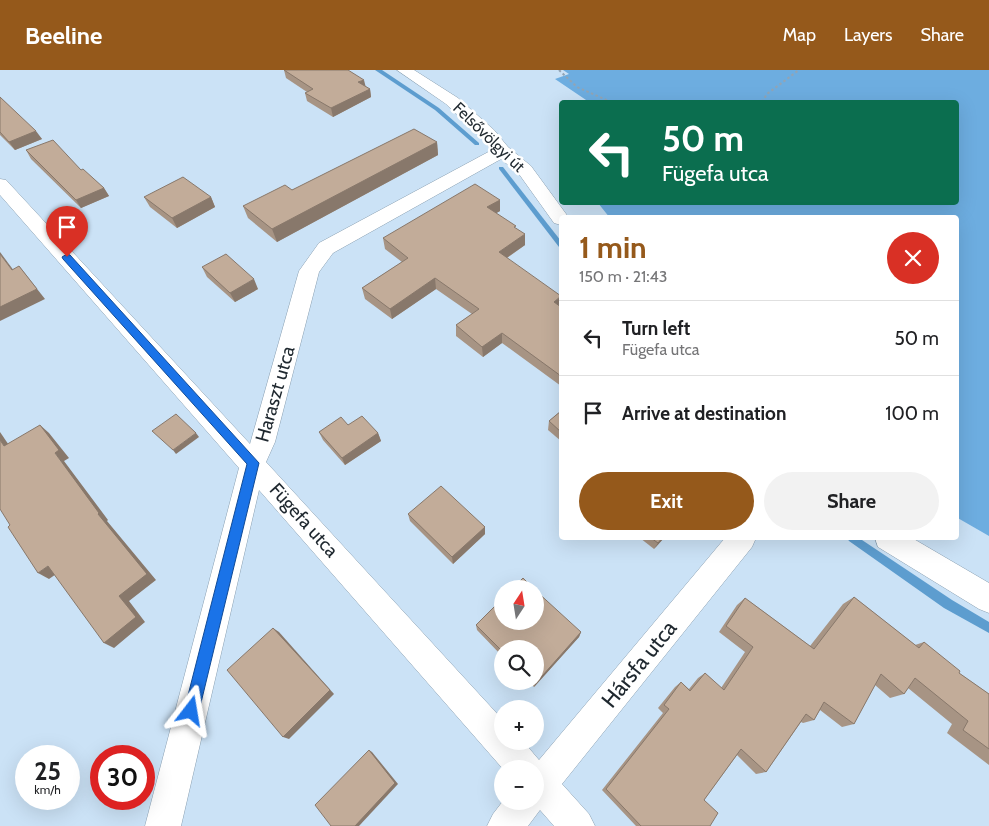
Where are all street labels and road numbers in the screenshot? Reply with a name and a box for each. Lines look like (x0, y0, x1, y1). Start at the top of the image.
street label: Felsővölgyi út (449, 98, 529, 176)
street label: Haraszt utca (250, 343, 300, 445)
street label: Fügefa utca (265, 478, 343, 562)
street label: Hársfa utca (596, 615, 682, 713)

